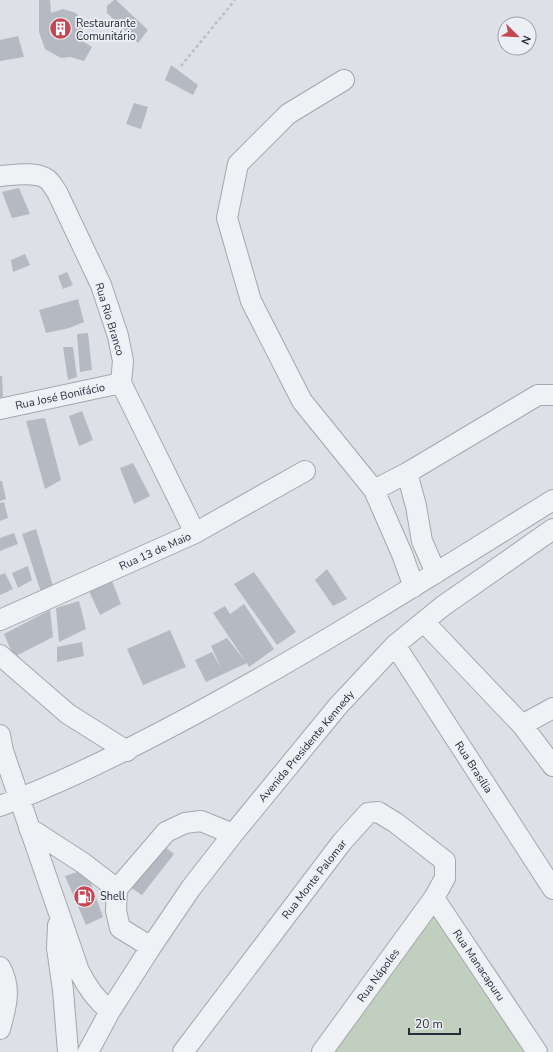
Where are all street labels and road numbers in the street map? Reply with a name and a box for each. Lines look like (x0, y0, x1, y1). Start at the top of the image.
street label: Rua Rio Branco (91, 281, 128, 357)
street label: Rua José Bonifácio (14, 380, 106, 413)
street label: Rua 13 de Maio (117, 529, 194, 574)
street label: Avenida Presidente Kennedy (255, 687, 358, 805)
street label: Rua Brasília (451, 738, 496, 796)
street label: Rua Monte Palomar (278, 836, 350, 922)
street label: Rua Manacapuru (449, 927, 508, 1004)
street label: Rua Nápoles (354, 945, 403, 1005)

